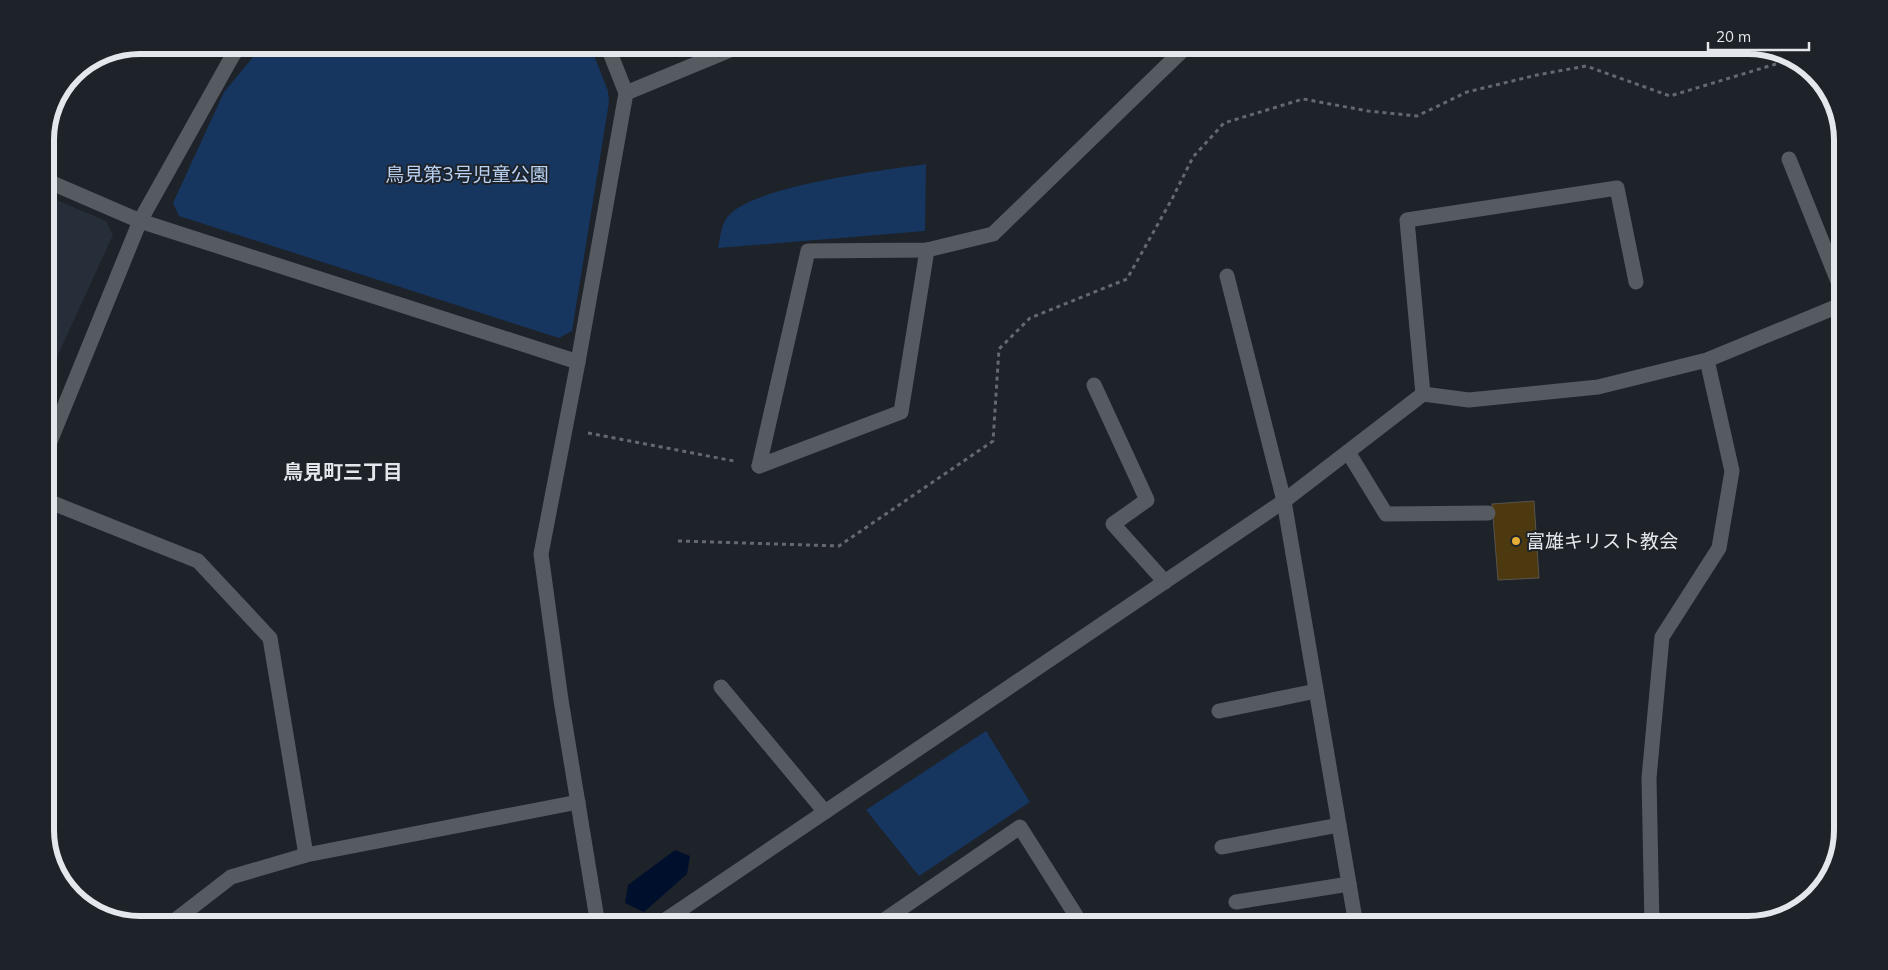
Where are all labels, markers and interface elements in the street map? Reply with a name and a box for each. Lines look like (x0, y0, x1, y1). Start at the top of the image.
scale bar (1708, 20, 1809, 52)
text: 20 m (1716, 27, 1751, 46)
park label: 鳥見第3号児童公園 (385, 162, 549, 186)
district label: 鳥見町三丁目 (283, 459, 403, 484)
place label: 富雄キリスト教会 (1526, 529, 1678, 553)
marker: 富雄キリスト教会 (1510, 535, 1522, 547)

